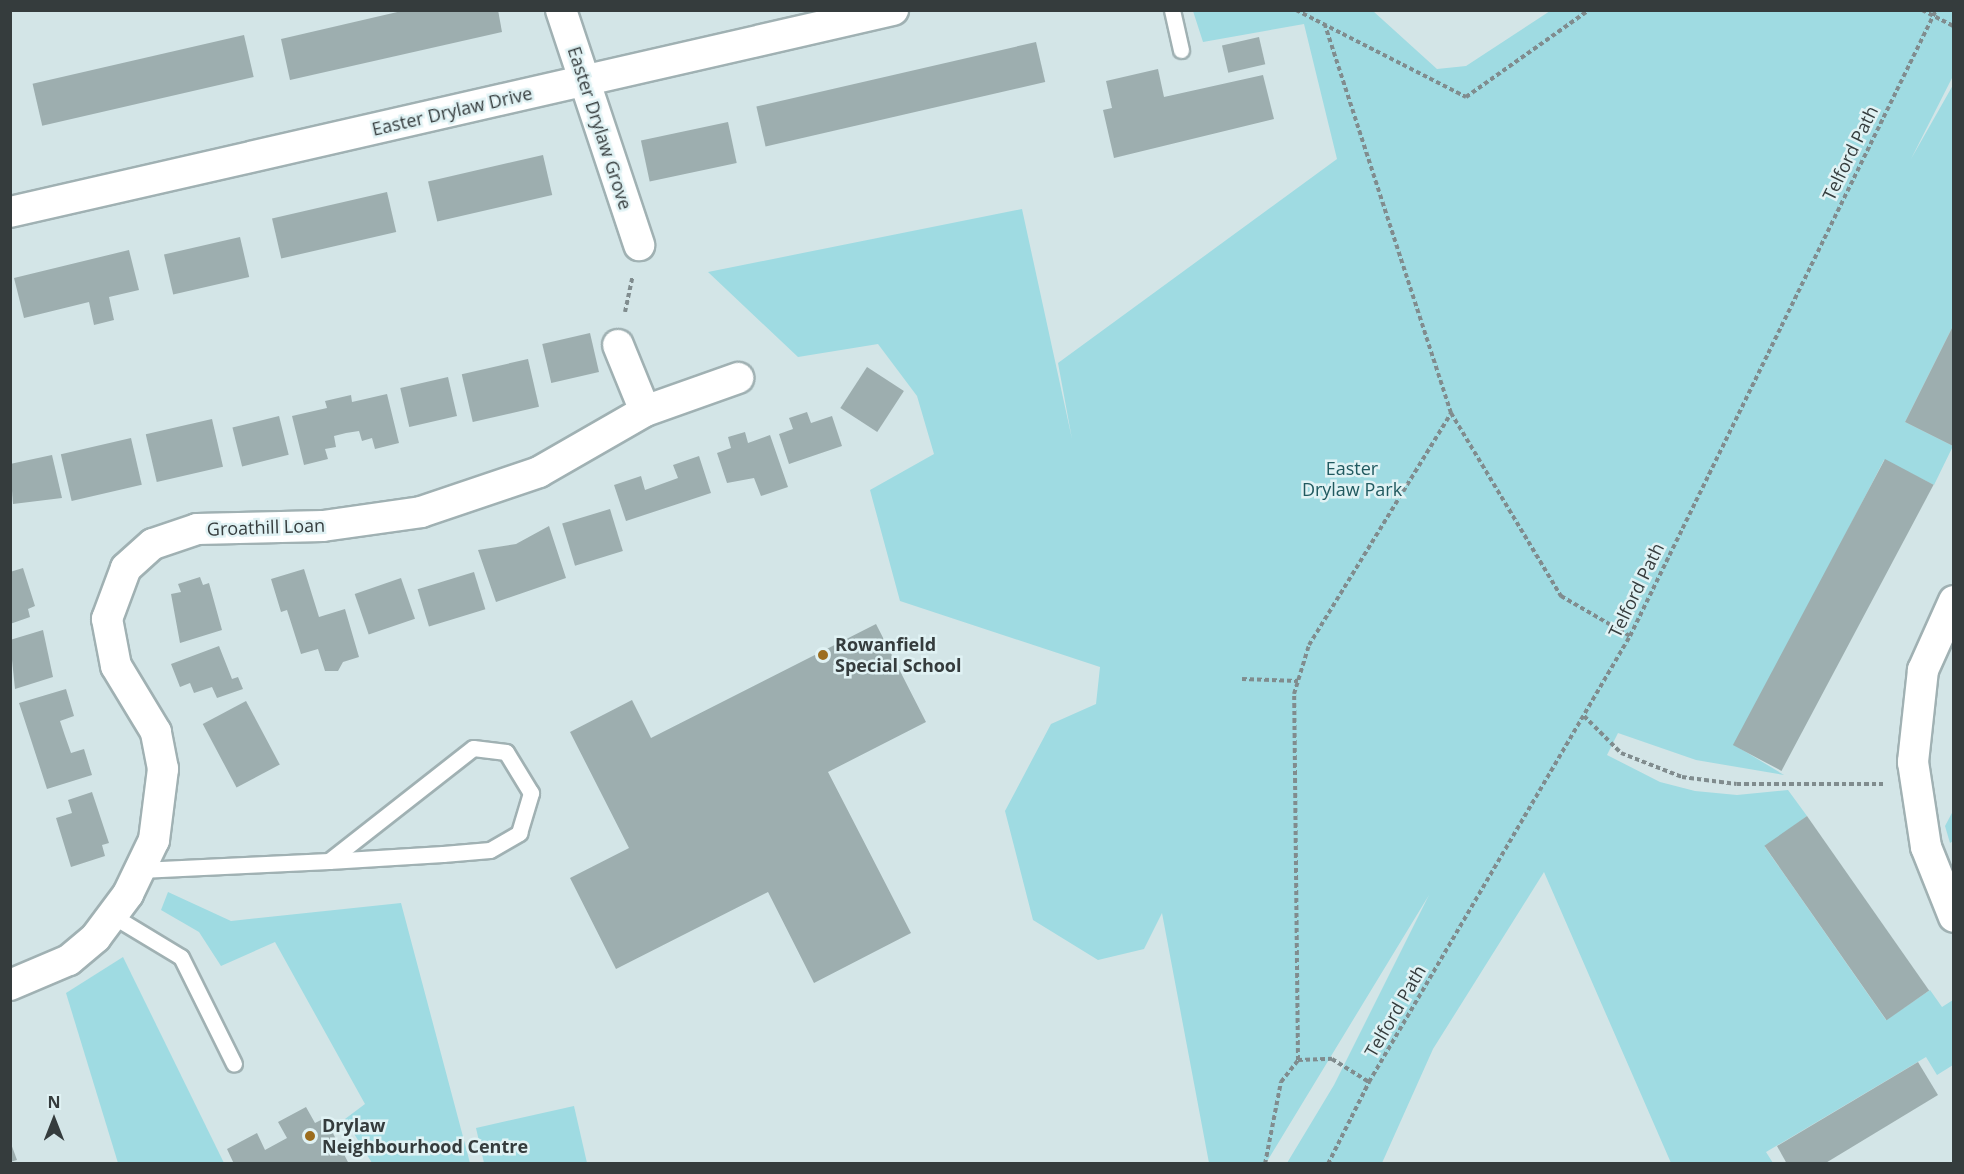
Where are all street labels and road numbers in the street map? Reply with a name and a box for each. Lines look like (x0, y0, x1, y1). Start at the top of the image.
street label: Easter Drylaw Grove (563, 44, 637, 212)
street label: Easter Drylaw Drive (370, 82, 534, 140)
street label: Telford Path (1818, 102, 1882, 204)
street label: Groathill Loan (207, 514, 325, 540)
street label: Telford Path (1604, 539, 1668, 641)
street label: Telford Path (1360, 961, 1430, 1061)

